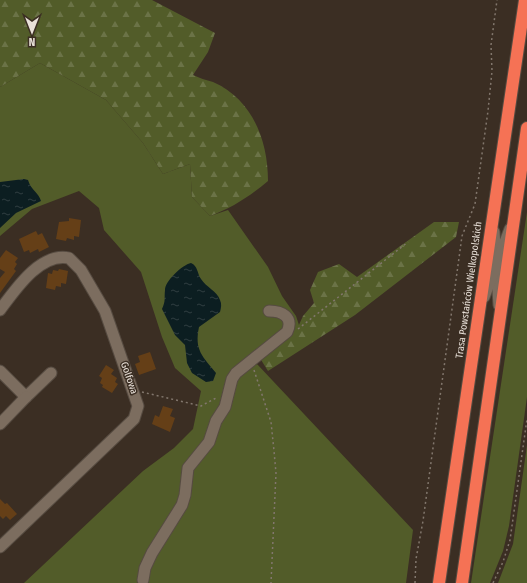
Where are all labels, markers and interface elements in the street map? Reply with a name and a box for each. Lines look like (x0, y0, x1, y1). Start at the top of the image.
north arrow (12, 12, 52, 52)
text: N (29, 35, 35, 48)
street label: Trasa Powstańców Wielkopolskich (452, 221, 485, 359)
street label: Golfowa (118, 360, 140, 396)

